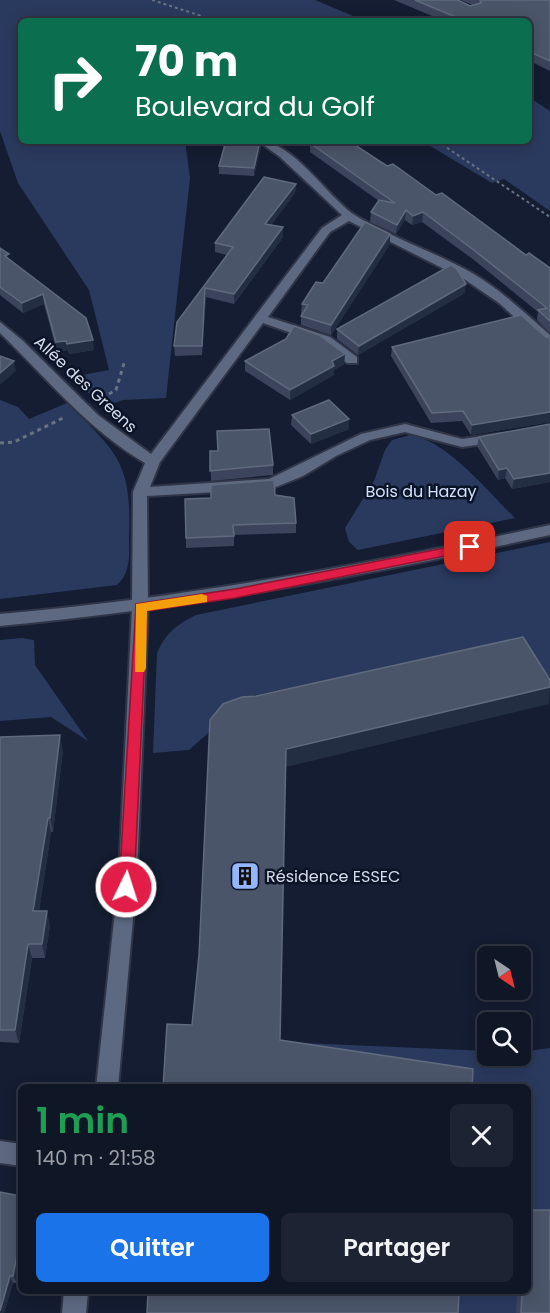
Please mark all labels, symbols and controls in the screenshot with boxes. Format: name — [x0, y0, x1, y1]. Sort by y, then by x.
text: 70 m — [135, 32, 238, 91]
icon: right — [36, 42, 114, 120]
text: Boulevard du Golf — [135, 88, 375, 125]
street label: Allée des Greens — [29, 331, 142, 438]
park label: Bois du Hazay — [366, 480, 476, 503]
pin — [444, 521, 495, 572]
icon: arrive — [453, 530, 486, 563]
position arrow — [94, 855, 158, 919]
building icon: Résidence ESSEC — [229, 860, 261, 892]
place label: Résidence ESSEC — [266, 865, 400, 888]
north arrow — [477, 946, 531, 1000]
map controls — [477, 946, 531, 1066]
button: search — [477, 1012, 531, 1066]
text: 1 min — [36, 1095, 129, 1146]
button: close — [450, 1104, 513, 1167]
text: 140 m · 21:58 — [36, 1144, 156, 1172]
button: Quitter — [36, 1213, 269, 1282]
button: Partager — [281, 1213, 513, 1282]

